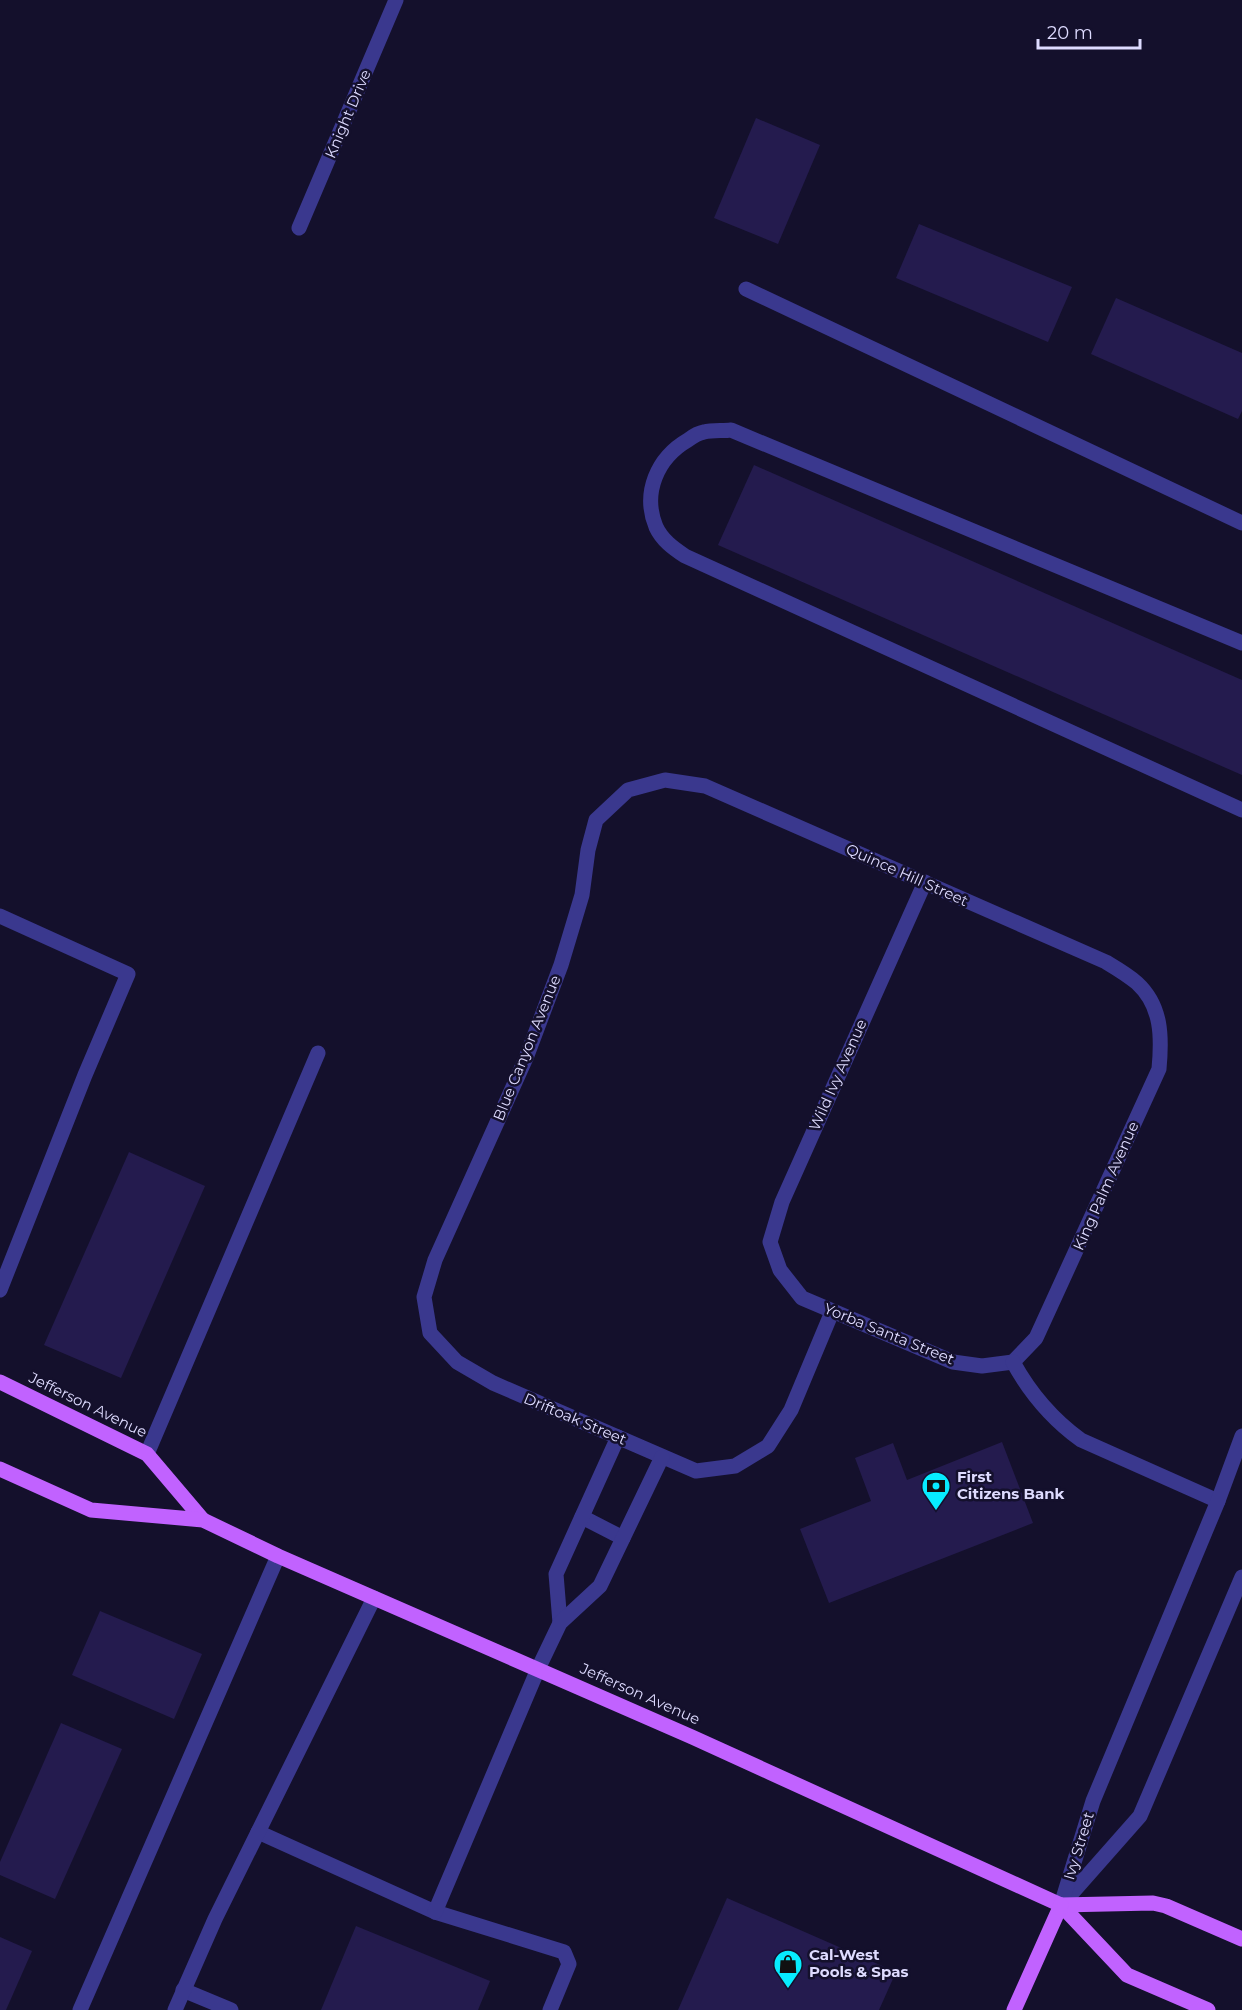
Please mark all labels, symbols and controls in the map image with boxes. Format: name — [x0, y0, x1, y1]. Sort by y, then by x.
scale bar — [1038, 12, 1140, 50]
text: 20 m — [1047, 22, 1093, 44]
street label: Knight Drive — [320, 67, 375, 161]
street label: Quince Hill Street — [843, 839, 971, 910]
street label: Blue Canyon Avenue — [489, 972, 564, 1124]
street label: Wild Ivy Avenue — [804, 1016, 871, 1133]
street label: King Palm Avenue — [1069, 1118, 1142, 1253]
street label: Yorba Santa Street — [821, 1299, 957, 1368]
street label: Jefferson Avenue — [25, 1367, 150, 1441]
street label: Driftoak Street — [521, 1388, 629, 1449]
place label: First Citizens Bank — [957, 1467, 1065, 1503]
bank icon: First Citizens Bank — [920, 1470, 952, 1512]
street label: Jefferson Avenue — [576, 1658, 703, 1728]
street label: Ivy Street — [1059, 1810, 1098, 1882]
place label: Cal-West Pools & Spas — [809, 1945, 908, 1981]
shop icon: Cal-West Pools & Spas — [772, 1948, 804, 1990]

